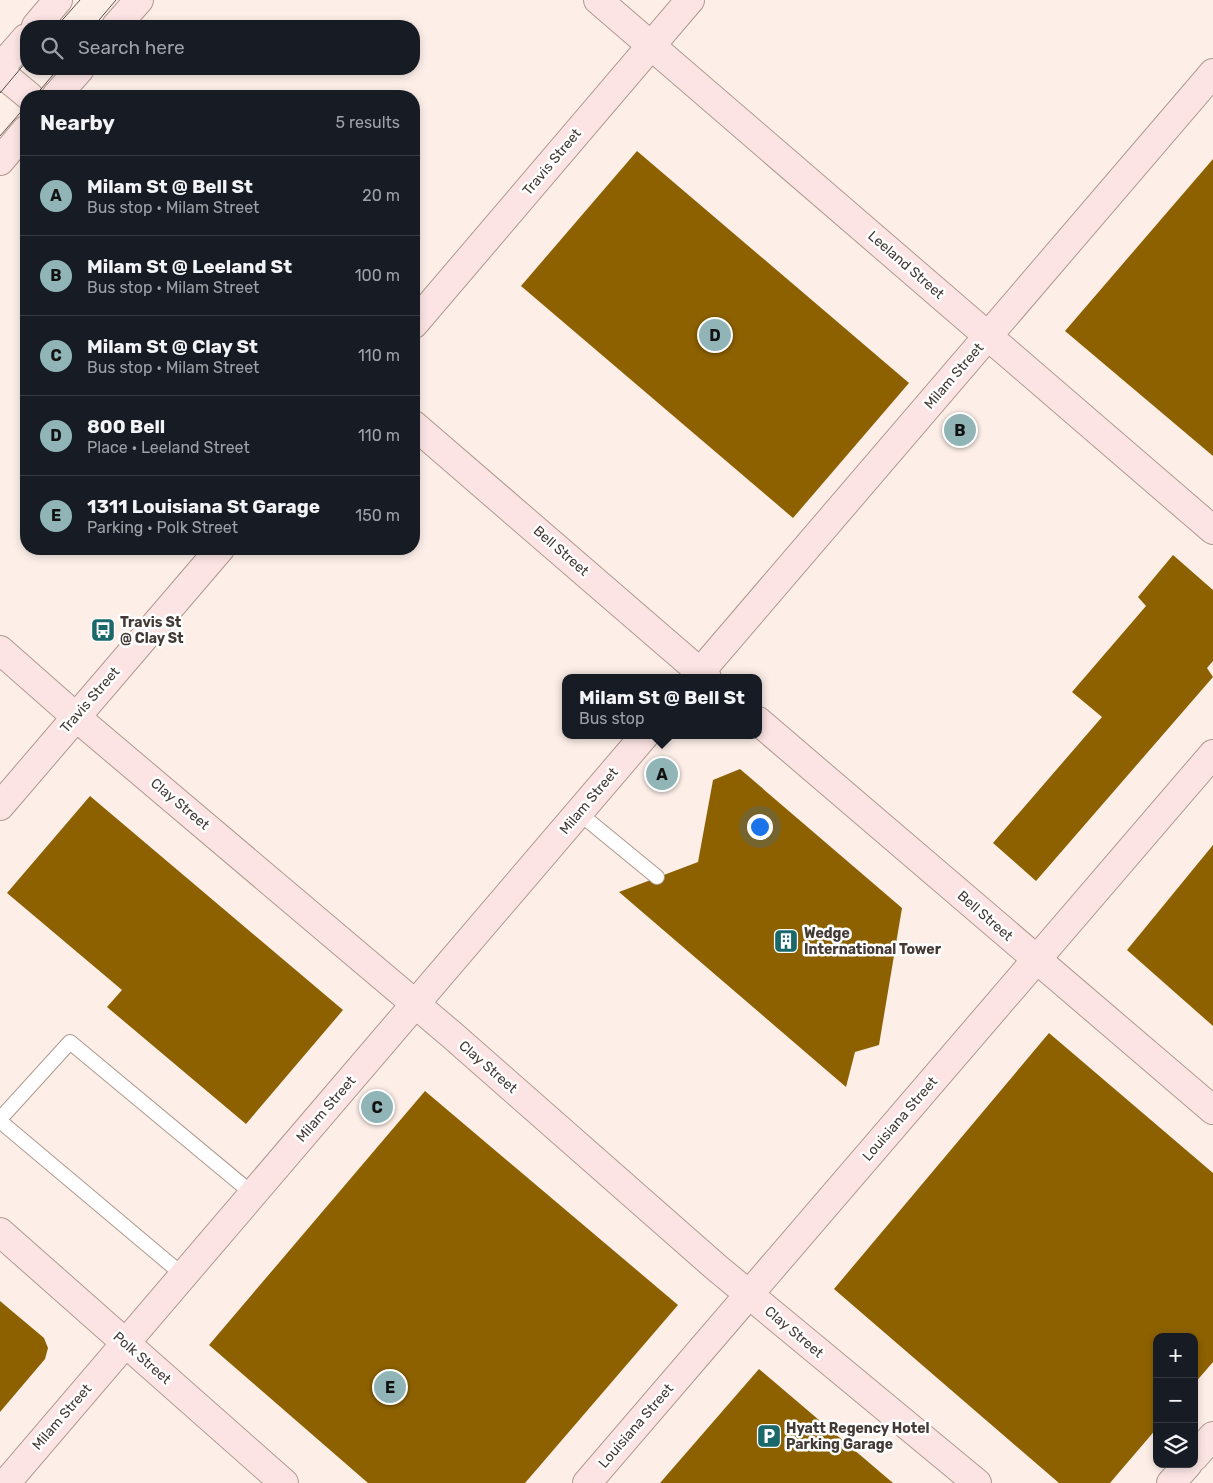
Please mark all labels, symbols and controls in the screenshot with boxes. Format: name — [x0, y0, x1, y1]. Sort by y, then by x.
search box — [20, 20, 420, 75]
icon: search — [38, 34, 66, 62]
text: Search here — [78, 36, 185, 59]
text: Nearby — [40, 110, 115, 135]
text: 5 results — [336, 113, 400, 132]
street label: Travis Street — [519, 125, 585, 199]
text: Milam St @ Bell St — [87, 175, 253, 198]
text: A — [50, 186, 62, 205]
text: 20 m — [362, 186, 400, 205]
text: Bus stop · Milam Street — [87, 198, 259, 217]
street label: Leeland Street — [864, 227, 948, 303]
text: Milam St @ Leeland St — [87, 255, 292, 278]
text: B — [50, 266, 62, 285]
text: 100 m — [355, 266, 400, 285]
text: Bus stop · Milam Street — [87, 278, 259, 297]
pin: D — [699, 316, 731, 354]
text: Milam St @ Clay St — [87, 335, 258, 358]
street label: Milam Street — [921, 339, 988, 413]
text: C — [50, 346, 62, 365]
text: 110 m — [358, 346, 400, 365]
text: Bus stop · Milam Street — [87, 358, 259, 377]
pin: B — [944, 411, 976, 449]
text: 800 Bell — [87, 415, 165, 438]
text: D — [50, 426, 62, 445]
text: 110 m — [358, 426, 400, 445]
text: Place · Leeland Street — [87, 438, 250, 457]
text: 1311 Louisiana St Garage — [87, 495, 320, 518]
text: E — [51, 506, 61, 525]
text: 150 m — [355, 506, 400, 525]
text: Parking · Polk Street — [87, 518, 238, 537]
street label: Bell Street — [530, 522, 593, 580]
place label: Travis St @ Clay St — [120, 614, 184, 647]
bus stop icon: Travis St @ Clay St — [90, 617, 116, 643]
street label: Travis Street — [57, 663, 124, 737]
popup — [562, 674, 762, 739]
text: Milam St @ Bell St — [579, 686, 745, 709]
text: Bus stop — [579, 709, 645, 728]
pin: A — [646, 755, 678, 793]
street label: Milam Street — [556, 764, 622, 838]
street label: Clay Street — [147, 774, 213, 834]
your location — [747, 814, 773, 840]
street label: Bell Street — [954, 887, 1017, 945]
place label: Wedge International Tower — [804, 925, 942, 958]
building icon: Wedge International Tower — [773, 928, 799, 954]
street label: Clay Street — [455, 1037, 521, 1097]
street label: Milam Street — [293, 1072, 360, 1146]
street label: Louisiana Street — [859, 1073, 942, 1165]
pin: C — [361, 1088, 393, 1126]
street label: Clay Street — [761, 1302, 827, 1362]
street label: Polk Street — [110, 1328, 175, 1388]
map controls — [1153, 1333, 1198, 1468]
button: + — [1153, 1333, 1198, 1378]
pin: E — [374, 1368, 406, 1406]
button: − — [1153, 1378, 1198, 1423]
street label: Milam Street — [29, 1380, 96, 1454]
street label: Louisiana Street — [595, 1380, 678, 1472]
place label: Hyatt Regency Hotel Parking Garage — [786, 1420, 930, 1453]
parking icon: Hyatt Regency Hotel Parking Garage — [756, 1423, 782, 1449]
button: layers — [1153, 1423, 1198, 1468]

